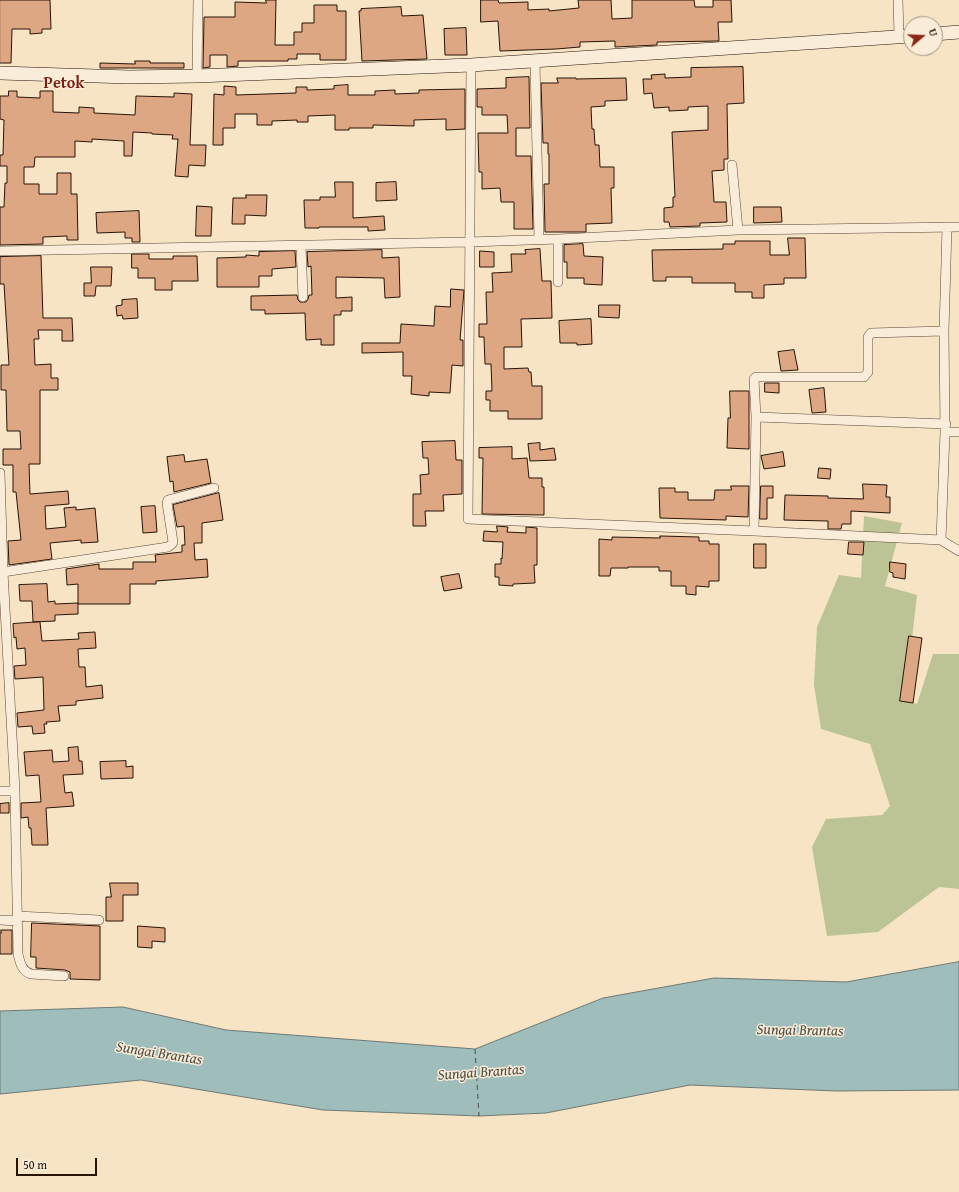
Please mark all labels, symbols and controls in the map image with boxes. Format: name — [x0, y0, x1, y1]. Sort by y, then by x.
north arrow — [903, 16, 943, 56]
text: U — [925, 26, 942, 39]
district label: Petok — [44, 74, 84, 94]
water label: Sungai Brantas — [756, 1021, 844, 1041]
water label: Sungai Brantas — [115, 1038, 203, 1070]
water label: Sungai Brantas — [437, 1061, 525, 1085]
scale bar — [18, 1150, 99, 1176]
text: 50 m — [23, 1156, 47, 1173]

